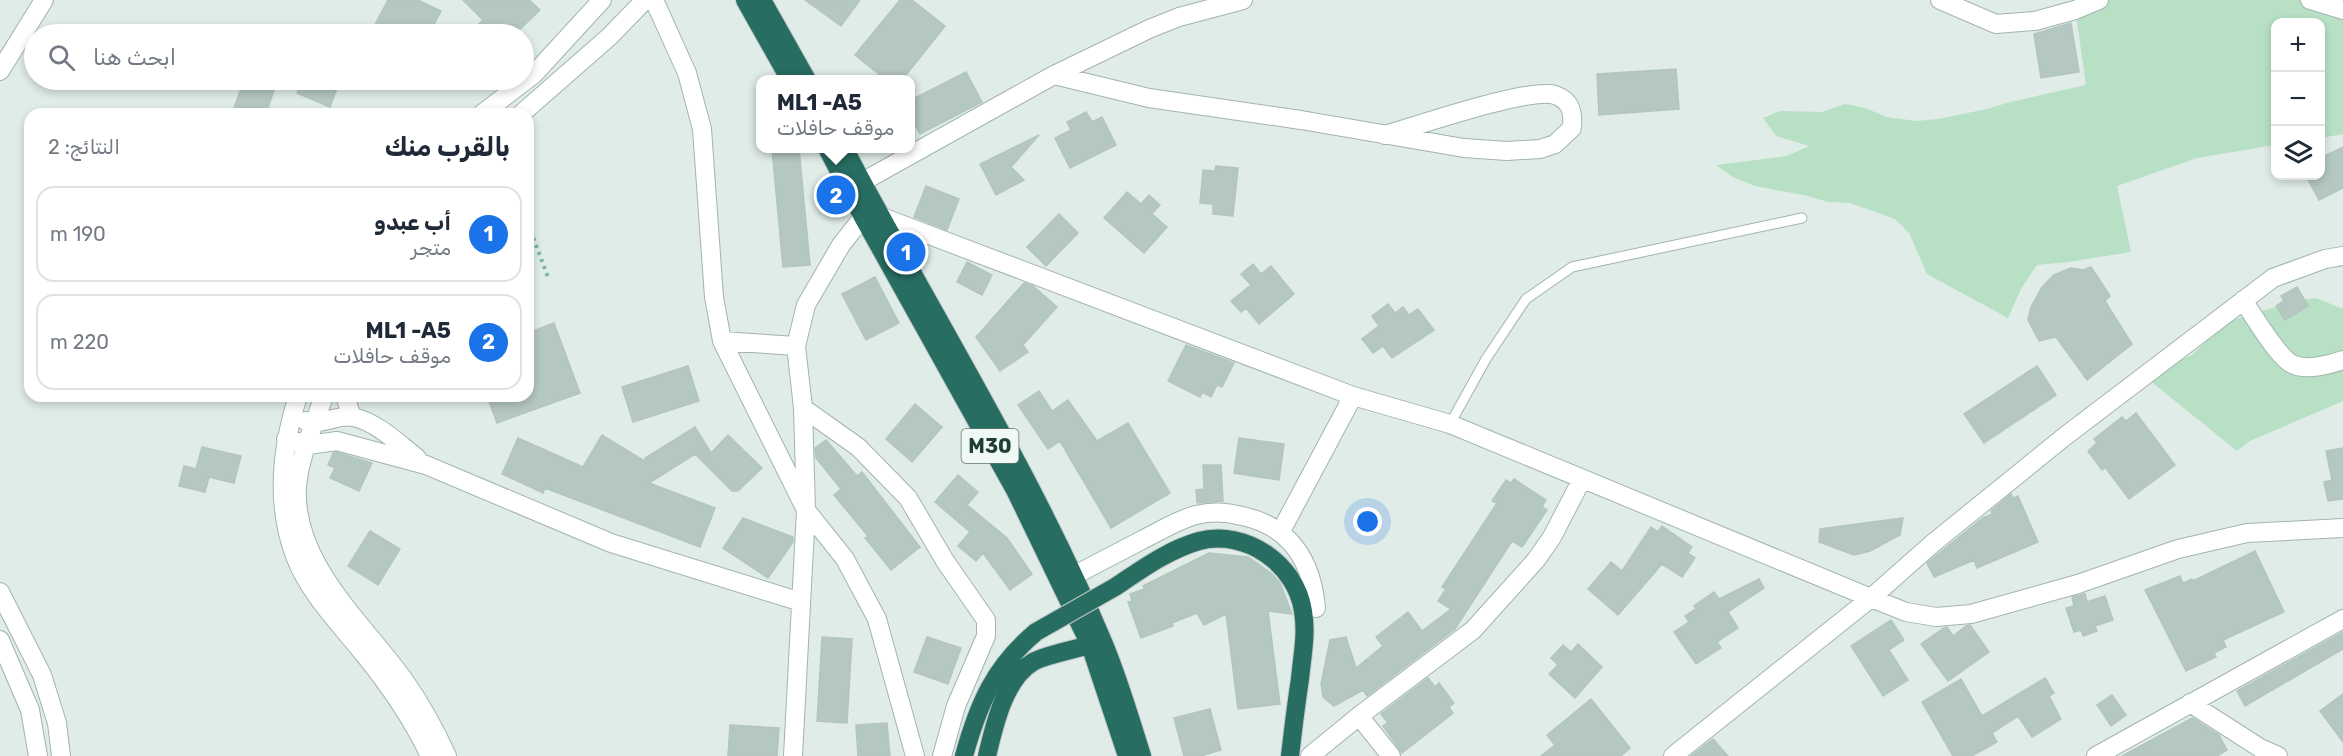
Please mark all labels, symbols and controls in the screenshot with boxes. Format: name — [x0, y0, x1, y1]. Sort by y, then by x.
map controls — [2271, 18, 2325, 180]
button: + — [2271, 18, 2325, 72]
search box — [24, 24, 534, 90]
icon: search — [45, 41, 78, 74]
text: ابحث هنا — [93, 44, 176, 71]
button: − — [2271, 72, 2325, 126]
popup — [756, 75, 915, 153]
text: ML1 -A5 — [777, 89, 862, 116]
text: موقف حافلات — [777, 116, 894, 140]
button: layers — [2271, 126, 2325, 180]
text: بالقرب منك — [385, 132, 510, 163]
text: النتائج: 2 — [48, 135, 120, 159]
pin: 2 — [816, 172, 856, 218]
text: أب عبدو — [374, 209, 451, 236]
text: 190 m — [50, 222, 106, 246]
text: 1 — [484, 222, 493, 246]
pin: 1 — [886, 230, 926, 274]
text: متجر — [411, 236, 451, 260]
text: ML1 -A5 — [366, 317, 451, 344]
text: 220 m — [50, 330, 109, 354]
text: 2 — [482, 330, 495, 354]
text: موقف حافلات — [333, 344, 451, 368]
road number: M30 — [962, 429, 1018, 463]
your location — [1353, 507, 1382, 536]

